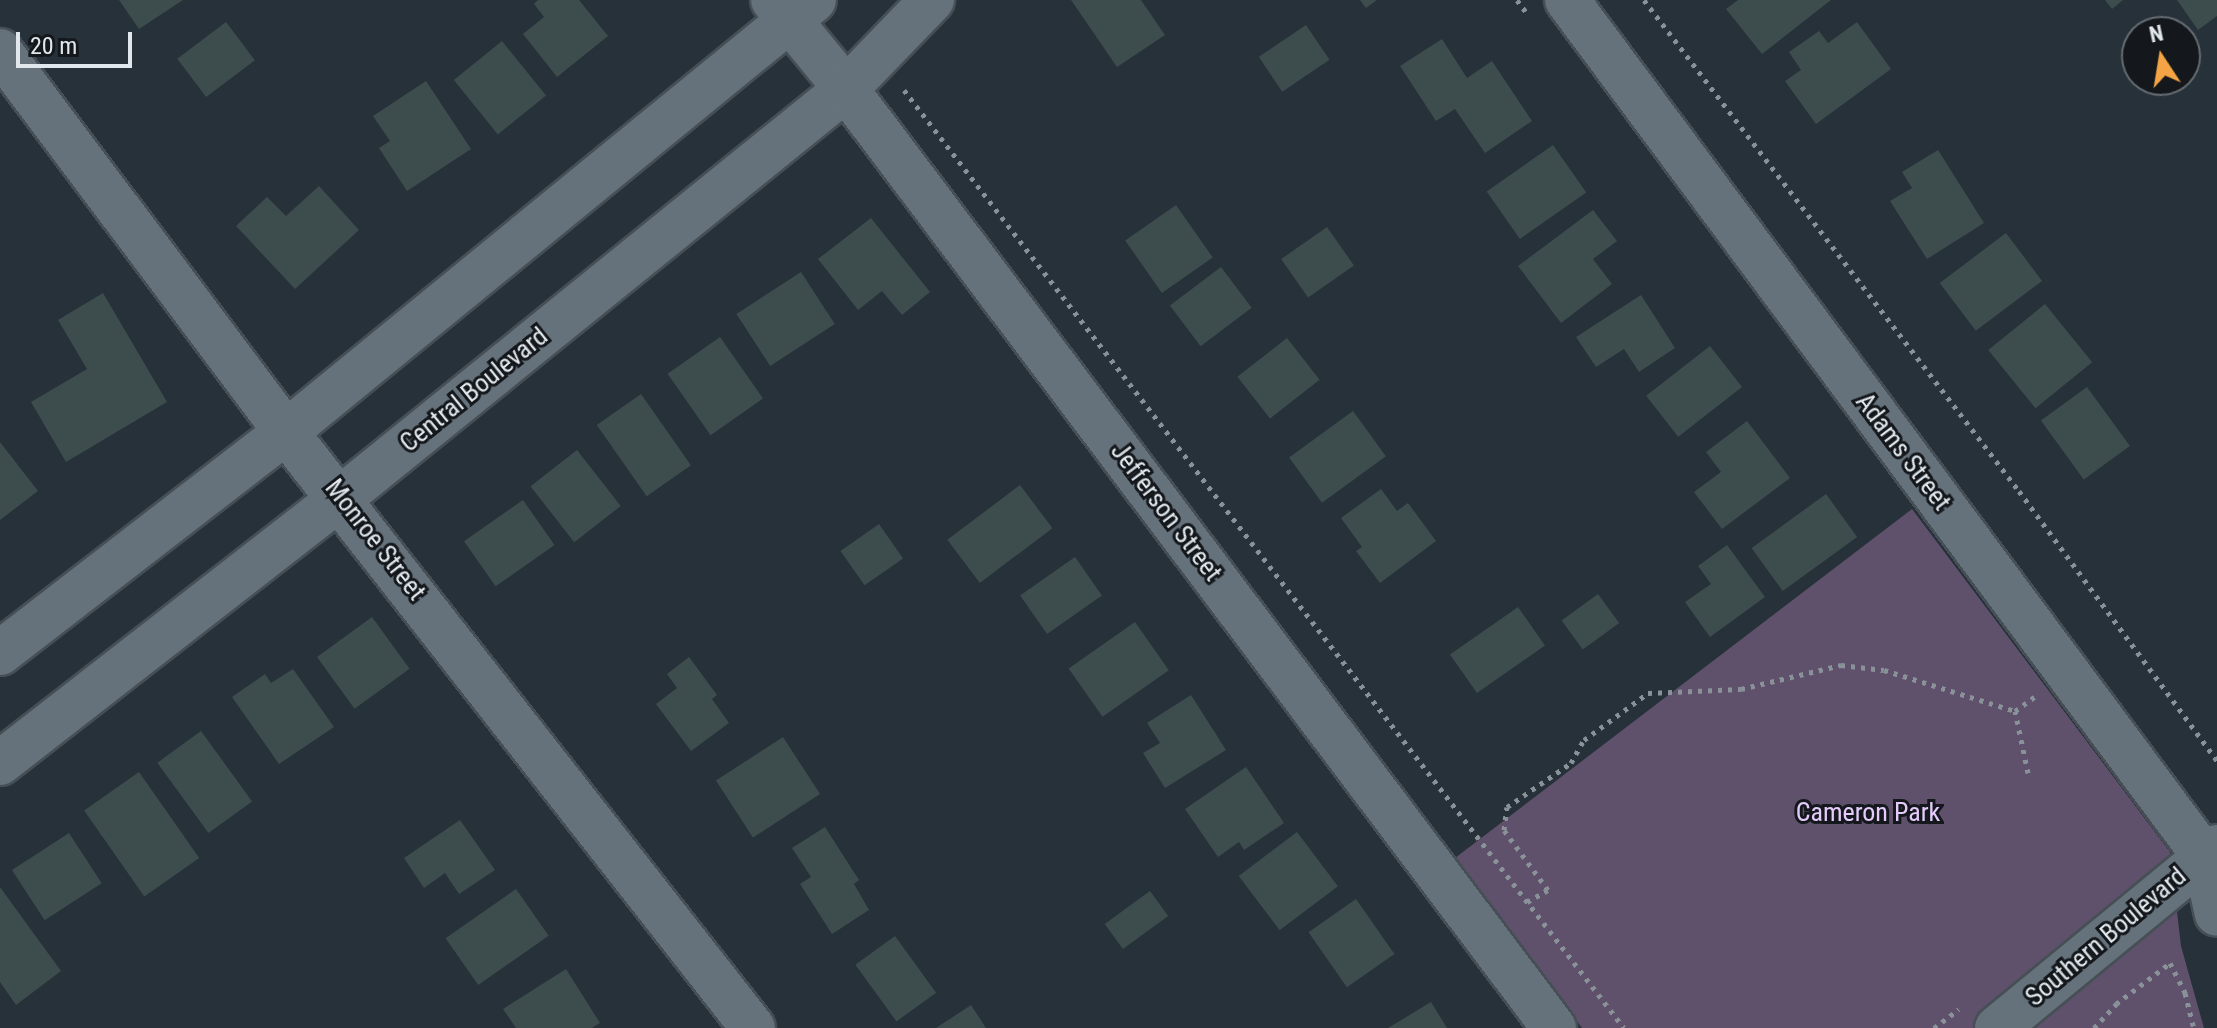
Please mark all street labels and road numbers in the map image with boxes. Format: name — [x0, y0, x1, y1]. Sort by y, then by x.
street label: Central Boulevard — [394, 321, 554, 459]
street label: Adams Street — [1849, 387, 1957, 517]
street label: Jefferson Street — [1104, 437, 1228, 587]
street label: Monroe Street — [318, 473, 432, 607]
street label: Southern Boulevard — [2019, 861, 2193, 1013]

